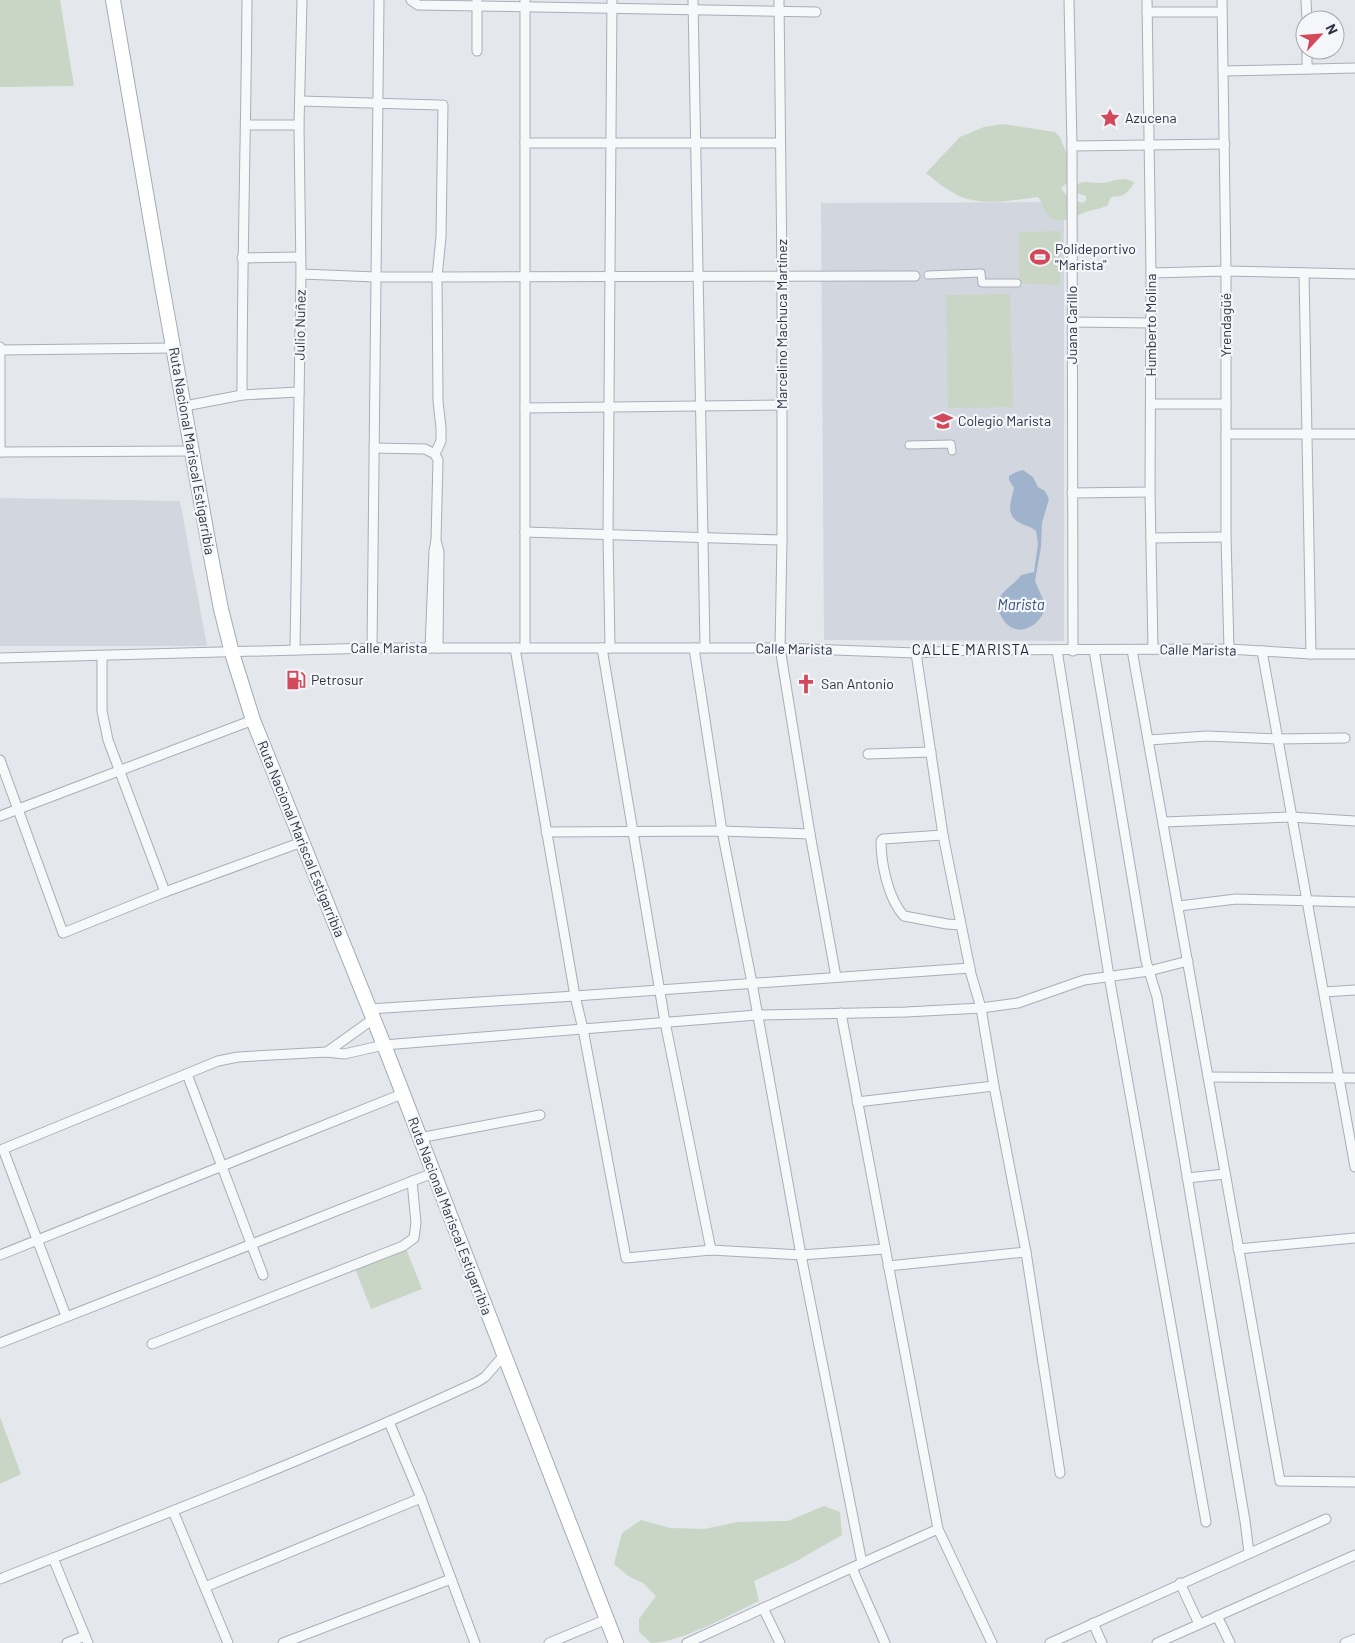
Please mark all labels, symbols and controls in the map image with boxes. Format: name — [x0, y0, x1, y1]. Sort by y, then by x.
north arrow — [1295, 10, 1345, 60]
text: N — [1322, 21, 1342, 37]
place icon: Azucena — [1099, 107, 1121, 129]
place label: Azucena — [1125, 109, 1177, 126]
street label: Marcelino Machuca Martínez — [773, 239, 790, 409]
place label: Polideportivo "Marista" — [1055, 240, 1136, 273]
sports icon: Polideportivo "Marista" — [1029, 246, 1051, 268]
street label: Humberto Molina — [1142, 274, 1159, 376]
street label: Juana Carillo — [1063, 286, 1080, 364]
street label: Julio Nuñez — [290, 289, 309, 361]
street label: Yrendagüé — [1217, 293, 1234, 357]
street label: Ruta Nacional Mariscal Estigarribia — [166, 346, 219, 556]
school or university icon: Colegio Marista — [932, 410, 954, 432]
place label: Colegio Marista — [958, 412, 1051, 429]
water label: Marista — [997, 595, 1045, 613]
street label: Calle Marista — [350, 639, 428, 656]
street label: Calle Marista — [755, 639, 833, 658]
district label: CALLE MARISTA — [912, 640, 1030, 658]
street label: Calle Marista — [1159, 640, 1237, 659]
fuel station icon: Petrosur — [285, 669, 307, 691]
place label: Petrosur — [311, 671, 364, 688]
church icon: San Antonio — [795, 673, 817, 695]
place label: San Antonio — [821, 675, 894, 692]
street label: Ruta Nacional Mariscal Estigarribia — [254, 738, 349, 940]
street label: Ruta Nacional Mariscal Estigarribia — [405, 1114, 496, 1317]

